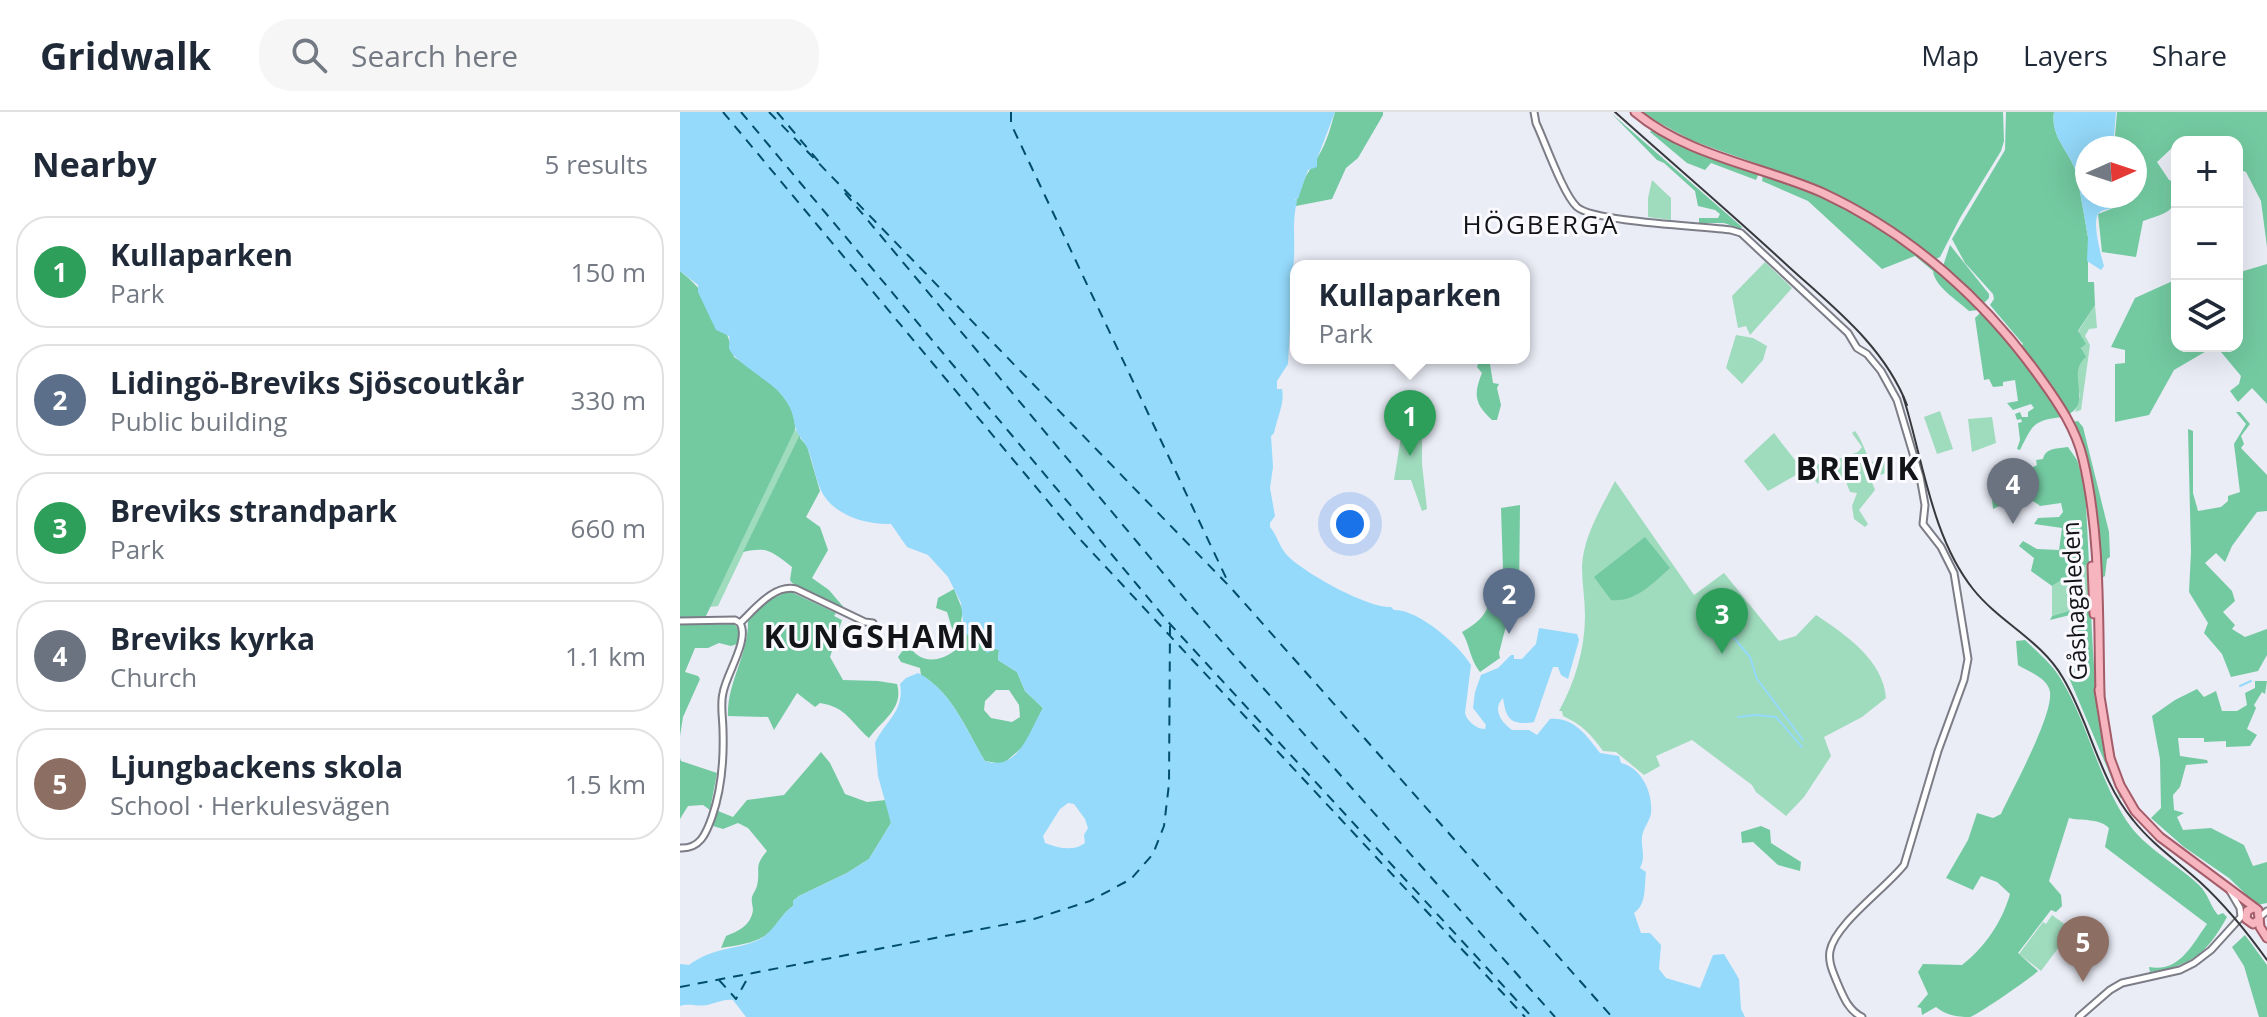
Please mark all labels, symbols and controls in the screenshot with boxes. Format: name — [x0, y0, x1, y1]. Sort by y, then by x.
search box — [259, 19, 819, 91]
text: Gridwalk — [40, 29, 211, 81]
icon: search — [287, 33, 331, 77]
text: Search here — [351, 35, 518, 76]
text: Map — [1921, 36, 1979, 74]
text: Layers — [2023, 36, 2108, 74]
text: Share — [2152, 36, 2227, 74]
north arrow — [2075, 136, 2147, 208]
map controls — [2171, 136, 2243, 352]
button: + — [2171, 136, 2243, 208]
text: Nearby — [32, 141, 157, 187]
text: 5 results — [545, 146, 648, 182]
district label: HÖGBERGA — [1463, 206, 1619, 242]
button: − — [2171, 208, 2243, 280]
text: Kullaparken — [110, 234, 293, 275]
text: 1 — [53, 254, 67, 290]
text: 150 m — [571, 254, 646, 290]
popup — [1290, 260, 1530, 364]
text: Kullaparken — [1319, 274, 1501, 315]
text: Park — [110, 275, 164, 311]
button: layers — [2171, 280, 2243, 352]
text: Park — [1319, 315, 1373, 351]
text: Lidingö-Breviks Sjöscoutkår — [110, 362, 524, 403]
text: 2 — [53, 382, 67, 418]
text: 330 m — [571, 382, 646, 418]
pin: 1 — [1384, 390, 1436, 456]
text: Public building — [110, 403, 287, 439]
district label: BREVIK — [1795, 446, 1921, 489]
pin: 4 — [1987, 458, 2039, 524]
text: Breviks strandpark — [110, 490, 397, 531]
your location — [1330, 504, 1370, 544]
text: 3 — [53, 510, 67, 546]
text: 660 m — [571, 510, 646, 546]
street label: Gåshagaleden — [2053, 521, 2094, 681]
text: Park — [110, 531, 164, 567]
pin: 2 — [1483, 568, 1535, 634]
pin: 3 — [1696, 588, 1748, 654]
district label: KUNGSHAMN — [764, 614, 997, 657]
text: Breviks kyrka — [110, 618, 315, 659]
text: 4 — [53, 638, 67, 674]
text: 1.1 km — [565, 638, 646, 674]
text: Church — [110, 659, 197, 695]
text: Ljungbackens skola — [110, 746, 403, 787]
text: 5 — [53, 766, 67, 802]
text: 1.5 km — [565, 766, 646, 802]
text: School · Herkulesvägen — [110, 787, 391, 823]
pin: 5 — [2057, 916, 2109, 982]

